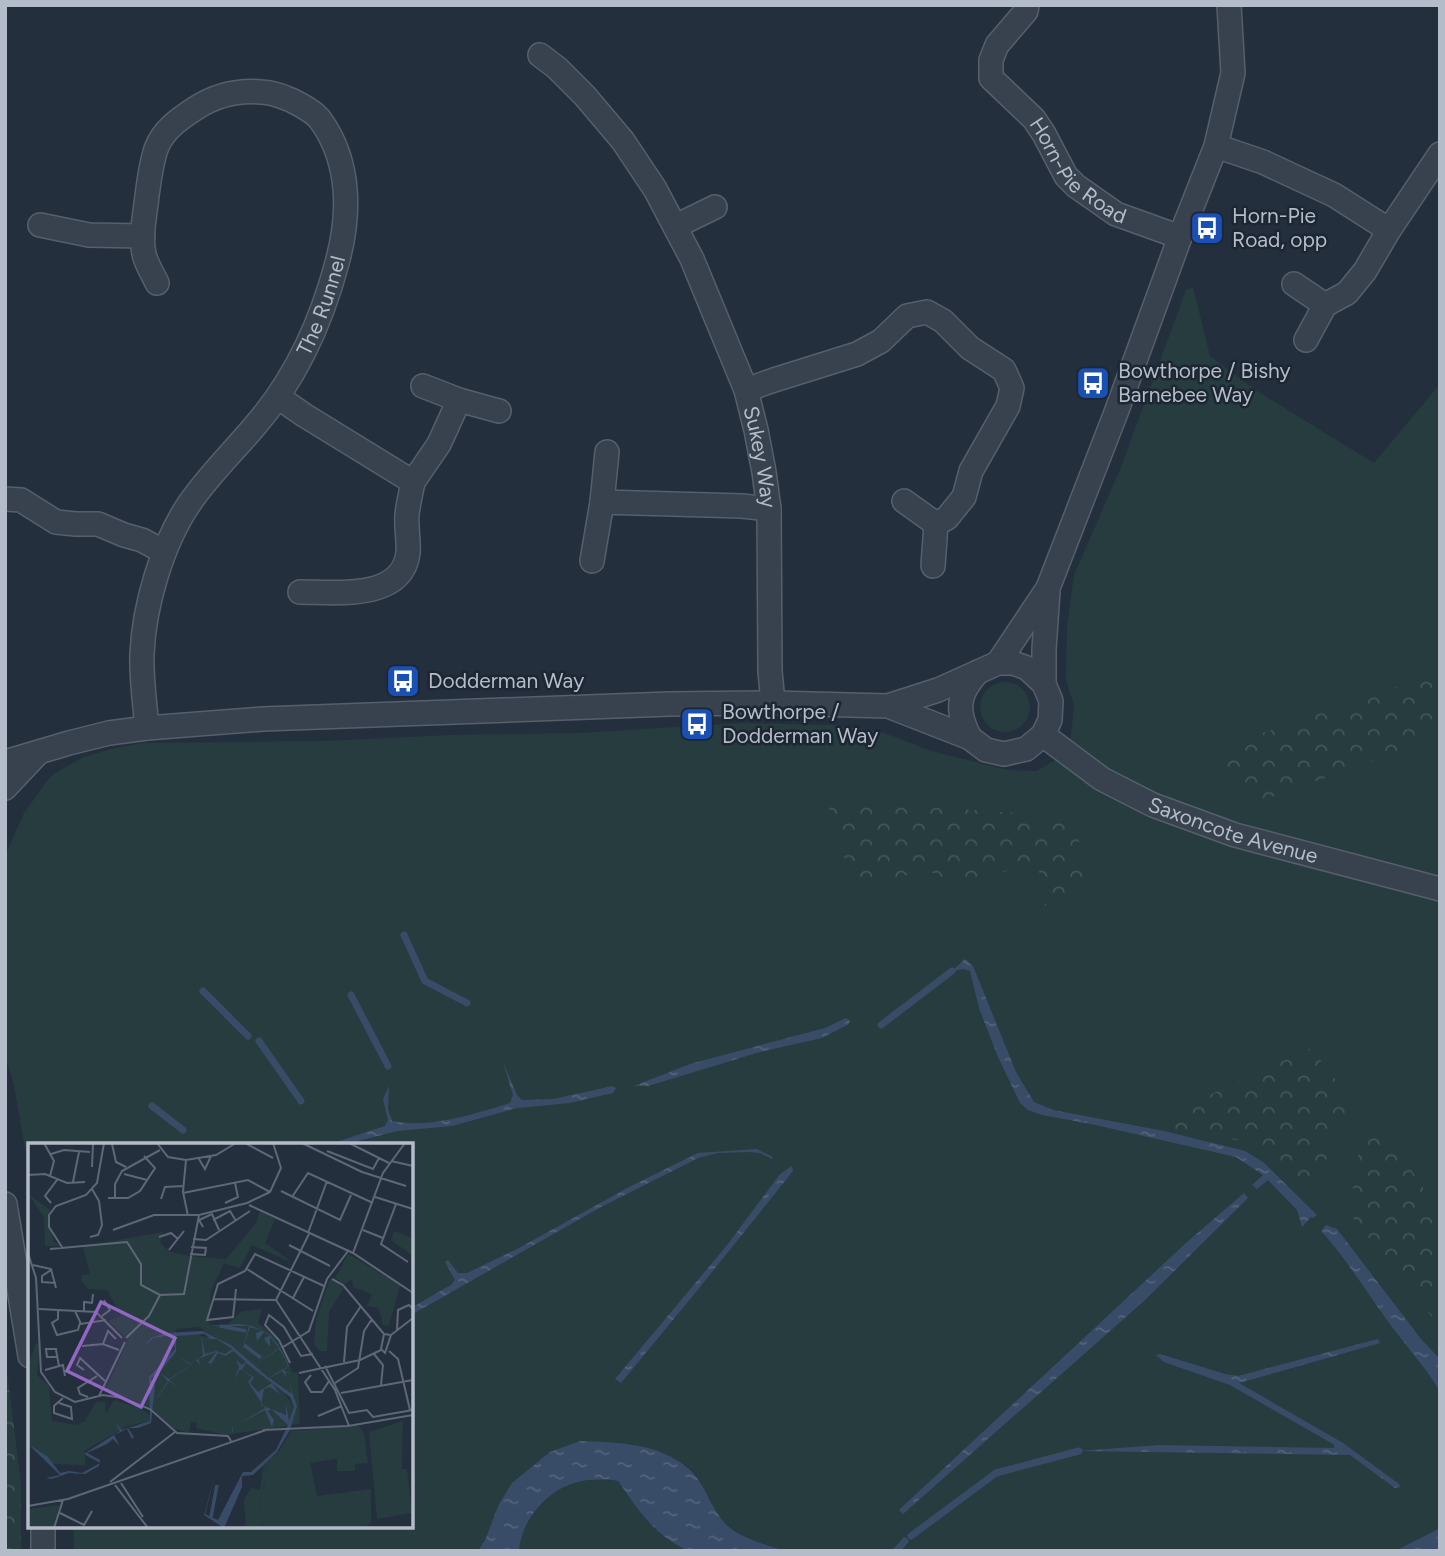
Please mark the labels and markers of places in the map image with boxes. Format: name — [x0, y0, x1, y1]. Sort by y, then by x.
place label: Horn-Pie Road, opp — [1232, 203, 1327, 252]
bus stop icon: Horn-Pie Road, opp — [1188, 209, 1226, 247]
place label: Bowthorpe / Bishy Barnebee Way — [1118, 358, 1291, 407]
bus stop icon: Bowthorpe / Bishy Barnebee Way — [1074, 364, 1112, 402]
bus stop icon: Dodderman Way — [384, 662, 422, 700]
place label: Dodderman Way — [428, 668, 584, 693]
place label: Bowthorpe / Dodderman Way — [722, 699, 878, 748]
bus stop icon: Bowthorpe / Dodderman Way — [678, 705, 716, 743]

